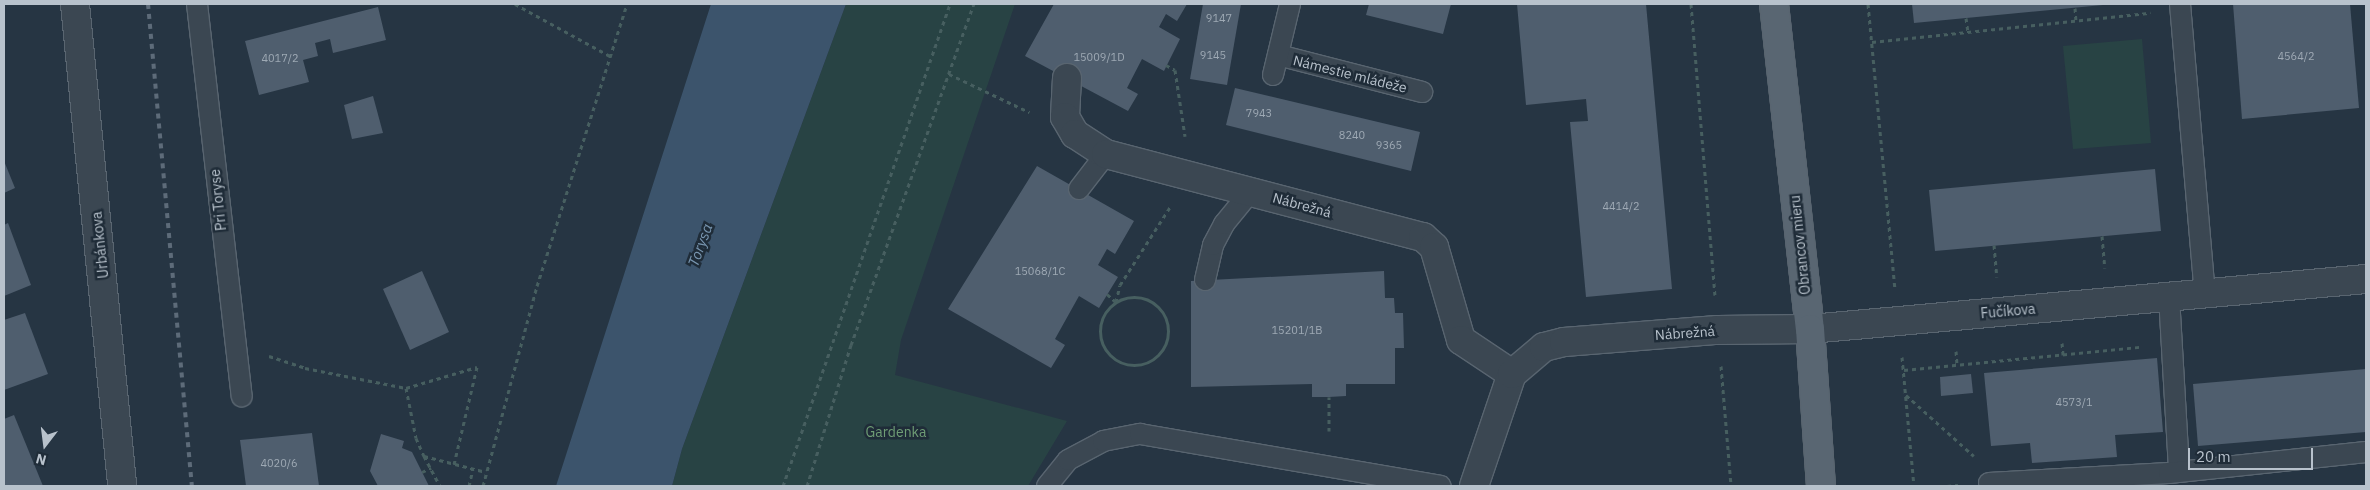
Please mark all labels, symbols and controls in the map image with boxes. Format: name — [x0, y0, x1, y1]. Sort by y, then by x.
house number: 9147 — [1206, 11, 1232, 25]
house number: 9145 — [1200, 48, 1226, 62]
house number: 4564/2 — [2277, 49, 2315, 63]
house number: 15009/1D — [1073, 50, 1125, 64]
house number: 4017/2 — [261, 51, 299, 65]
street label: Námestie mládeže — [1291, 52, 1409, 96]
house number: 7943 — [1246, 106, 1272, 120]
house number: 8240 — [1339, 128, 1365, 142]
house number: 9365 — [1376, 138, 1402, 152]
street label: Pri Toryse — [206, 168, 230, 232]
street label: Nábrežná — [1271, 189, 1333, 221]
street label: Obrancov mieru — [1786, 194, 1814, 296]
house number: 4414/2 — [1602, 199, 1640, 213]
street label: Urbánkova — [88, 211, 112, 279]
water label: Torysa — [684, 221, 716, 269]
house number: 15068/1C — [1015, 264, 1065, 278]
street label: Fučíkova — [1980, 300, 2036, 322]
house number: 15201/1B — [1272, 323, 1322, 337]
street label: Nábrežná — [1654, 323, 1716, 343]
house number: 4573/1 — [2055, 395, 2093, 409]
north arrow — [20, 420, 70, 470]
park label: Gardenka — [866, 424, 926, 440]
scale bar — [2190, 438, 2315, 470]
text: 20 m — [2196, 447, 2231, 466]
text: N — [34, 449, 48, 469]
house number: 4020/6 — [260, 456, 298, 470]

